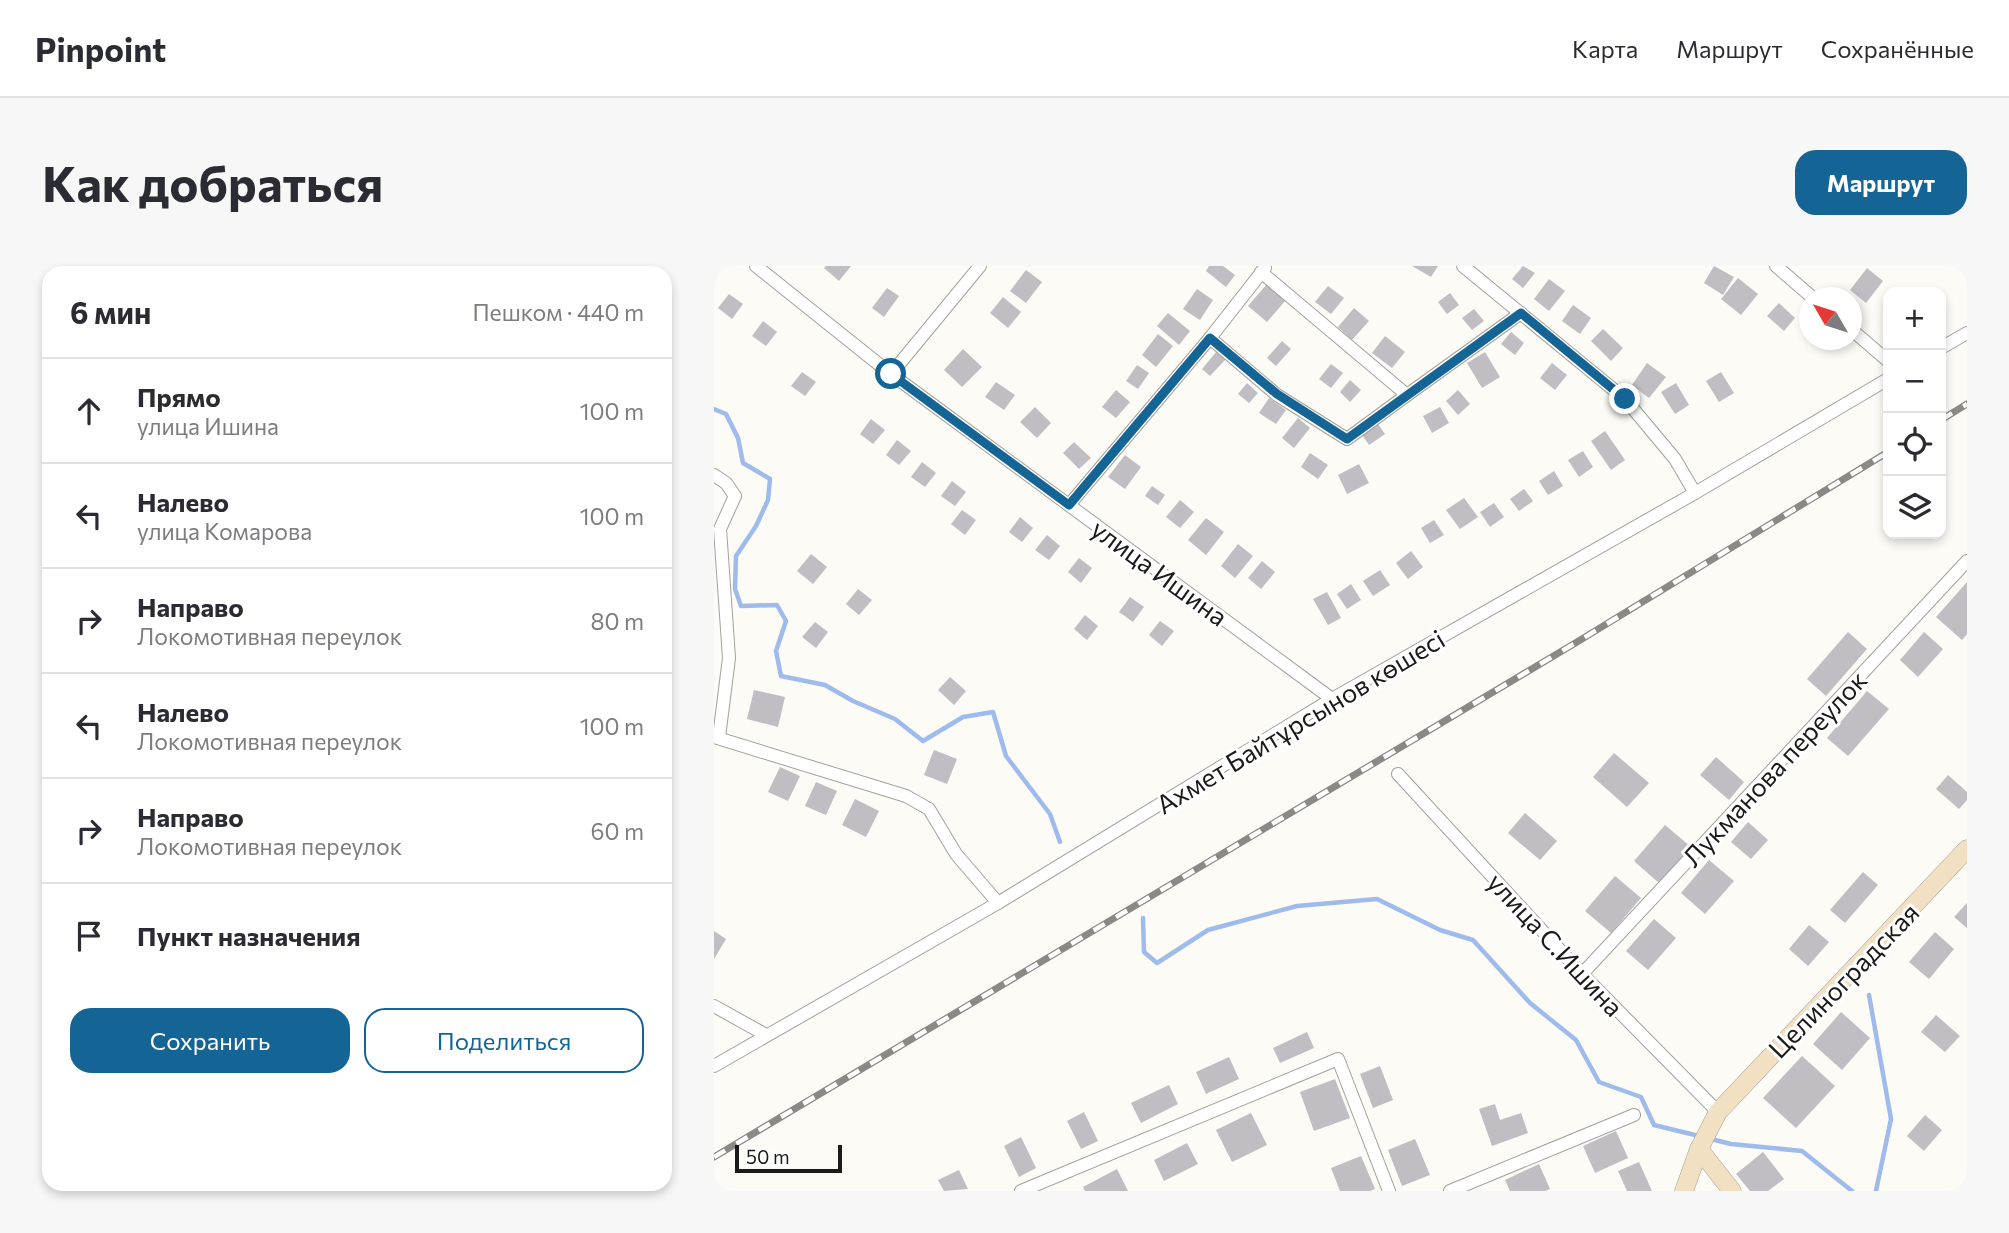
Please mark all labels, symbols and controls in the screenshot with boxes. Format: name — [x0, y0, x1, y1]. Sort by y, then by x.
text: Pinpoint — [35, 28, 166, 69]
text: Карта — [1572, 34, 1638, 63]
text: Маршрут — [1676, 34, 1783, 63]
text: Сохранённые — [1821, 34, 1974, 63]
button: Маршрут — [1795, 150, 1967, 215]
text: Как добраться — [42, 152, 383, 212]
north arrow — [1799, 287, 1862, 350]
map controls — [1883, 287, 1946, 539]
button: + — [1883, 287, 1946, 350]
text: 6 мин — [70, 293, 151, 330]
text: Пешком · 440 m — [472, 298, 644, 326]
button: − — [1883, 350, 1946, 413]
route start — [875, 358, 906, 389]
text: Прямо — [137, 381, 221, 412]
route end — [1609, 383, 1640, 414]
icon: ahead — [70, 392, 108, 430]
text: 100 m — [580, 397, 644, 425]
text: улица Ишина — [137, 412, 279, 440]
button: locate — [1883, 413, 1946, 476]
button: layers — [1883, 476, 1946, 539]
text: Налево — [137, 486, 229, 517]
icon: left — [70, 497, 108, 535]
text: 100 m — [580, 502, 644, 530]
street label: улица Ишина — [1086, 512, 1234, 632]
text: улица Комарова — [137, 517, 312, 545]
text: Направо — [137, 591, 244, 622]
icon: right — [70, 602, 108, 640]
text: 80 m — [591, 607, 644, 635]
text: Локомотивная переулок — [137, 622, 402, 650]
street label: Ахмет Байтұрсынов көшесі — [1150, 622, 1450, 820]
street label: Лукманова переулок — [1675, 664, 1873, 872]
text: Налево — [137, 696, 229, 727]
icon: left — [70, 707, 108, 745]
text: 100 m — [580, 712, 644, 740]
text: Локомотивная переулок — [137, 727, 402, 755]
text: Направо — [137, 801, 244, 832]
icon: right — [70, 812, 108, 850]
text: 60 m — [591, 817, 644, 845]
text: Локомотивная переулок — [137, 832, 402, 860]
street label: улица С.Ишина — [1482, 866, 1630, 1022]
street label: Целиноградская — [1761, 896, 1925, 1064]
icon: arrive — [70, 917, 108, 955]
text: Пункт назначения — [137, 920, 361, 951]
button: Сохранить — [70, 1008, 350, 1073]
button: Поделиться — [364, 1008, 644, 1073]
scale bar — [735, 1142, 842, 1174]
text: 50 m — [746, 1145, 790, 1168]

